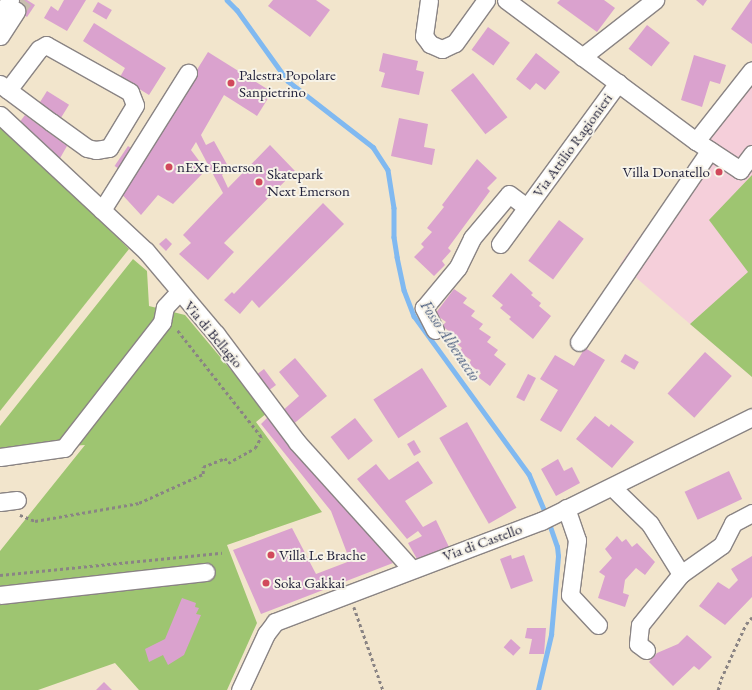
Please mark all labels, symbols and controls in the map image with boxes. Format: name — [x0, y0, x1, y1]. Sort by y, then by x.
place label: Palestra Popolare Sanpietrino — [239, 65, 336, 100]
marker: Palestra Popolare Sanpietrino — [226, 78, 236, 88]
street label: Via Attilio Ragionieri — [528, 90, 616, 200]
place label: nEXt Emerson — [177, 158, 263, 176]
marker: nEXt Emerson — [164, 162, 174, 172]
place label: Villa Donatello — [623, 163, 710, 181]
place label: Skatepark Next Emerson — [267, 164, 350, 199]
marker: Villa Donatello — [713, 166, 725, 178]
marker: Skatepark Next Emerson — [254, 177, 264, 187]
street label: Via di Bellagio — [181, 297, 247, 371]
water label: Fosso Alberaccio — [416, 297, 484, 385]
street label: Via di Castello — [440, 519, 524, 565]
place label: Villa Le Brache — [279, 546, 366, 564]
marker: Villa Le Brache — [266, 550, 276, 560]
place label: Soka Gakkai — [274, 574, 345, 592]
marker: Soka Gakkai — [261, 578, 271, 588]

